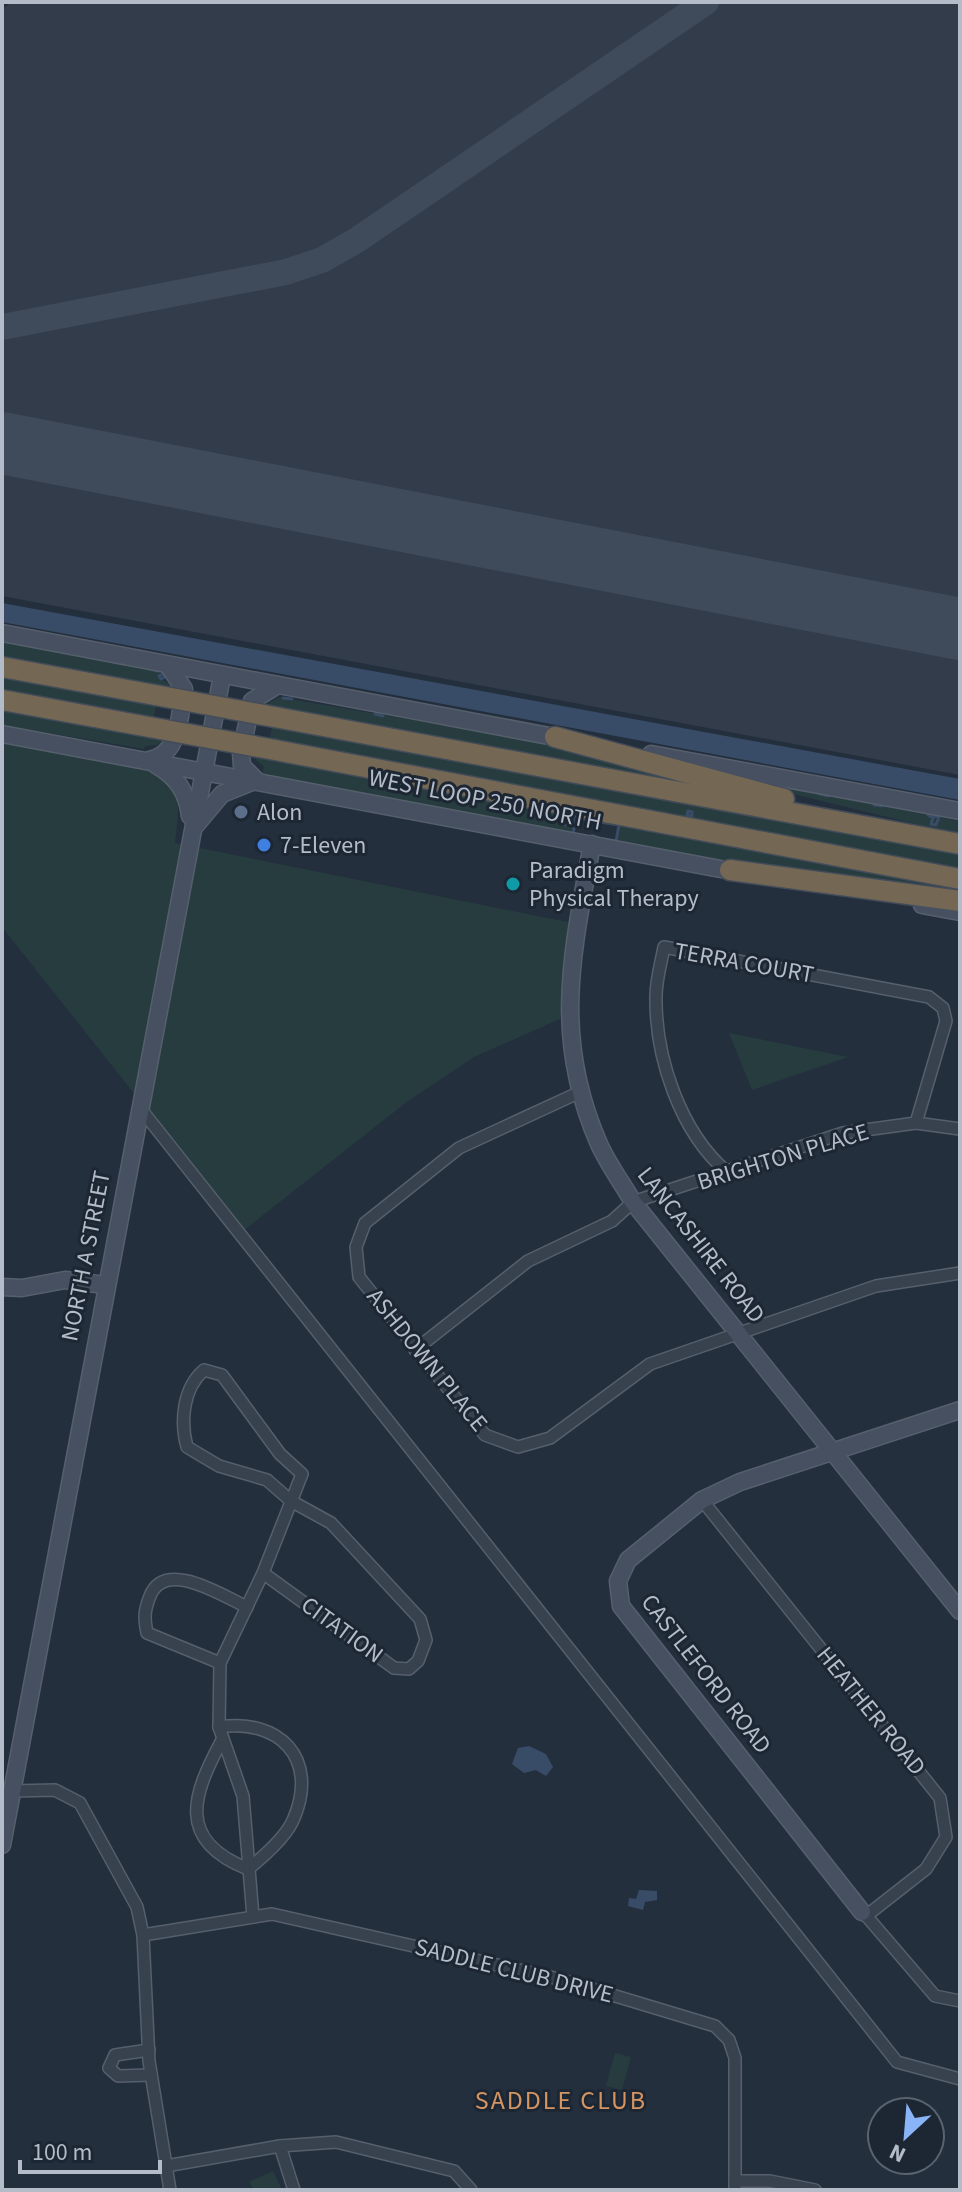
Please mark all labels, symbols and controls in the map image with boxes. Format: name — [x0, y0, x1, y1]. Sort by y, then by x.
street label: WEST LOOP 250 NORTH — [365, 760, 605, 840]
place label: Alon — [257, 795, 302, 830]
marker: Alon — [232, 803, 250, 821]
place label: 7-Eleven — [280, 828, 366, 863]
marker: 7-Eleven — [255, 836, 273, 854]
place label: Paradigm Physical Therapy — [529, 853, 699, 916]
marker: Paradigm Physical Therapy — [504, 875, 522, 893]
street label: TERRA COURT — [671, 934, 817, 993]
street label: BRIGHTON PLACE — [693, 1114, 873, 1200]
street label: LANCASHIRE ROAD — [629, 1159, 773, 1331]
street label: NORTH A STREET — [52, 1168, 120, 1344]
street label: ASHDOWN PLACE — [358, 1281, 496, 1439]
street label: CASTLEFORD ROAD — [632, 1587, 780, 1761]
street label: CITATION — [294, 1588, 390, 1672]
street label: HEATHER ROAD — [808, 1639, 934, 1783]
street label: SADDLE CLUB DRIVE — [411, 1929, 617, 2013]
district label: SADDLE CLUB — [475, 2082, 647, 2119]
north arrow — [866, 2096, 946, 2176]
scale bar — [20, 2124, 160, 2174]
text: 100 m — [32, 2135, 92, 2170]
text: N — [884, 2135, 911, 2171]

